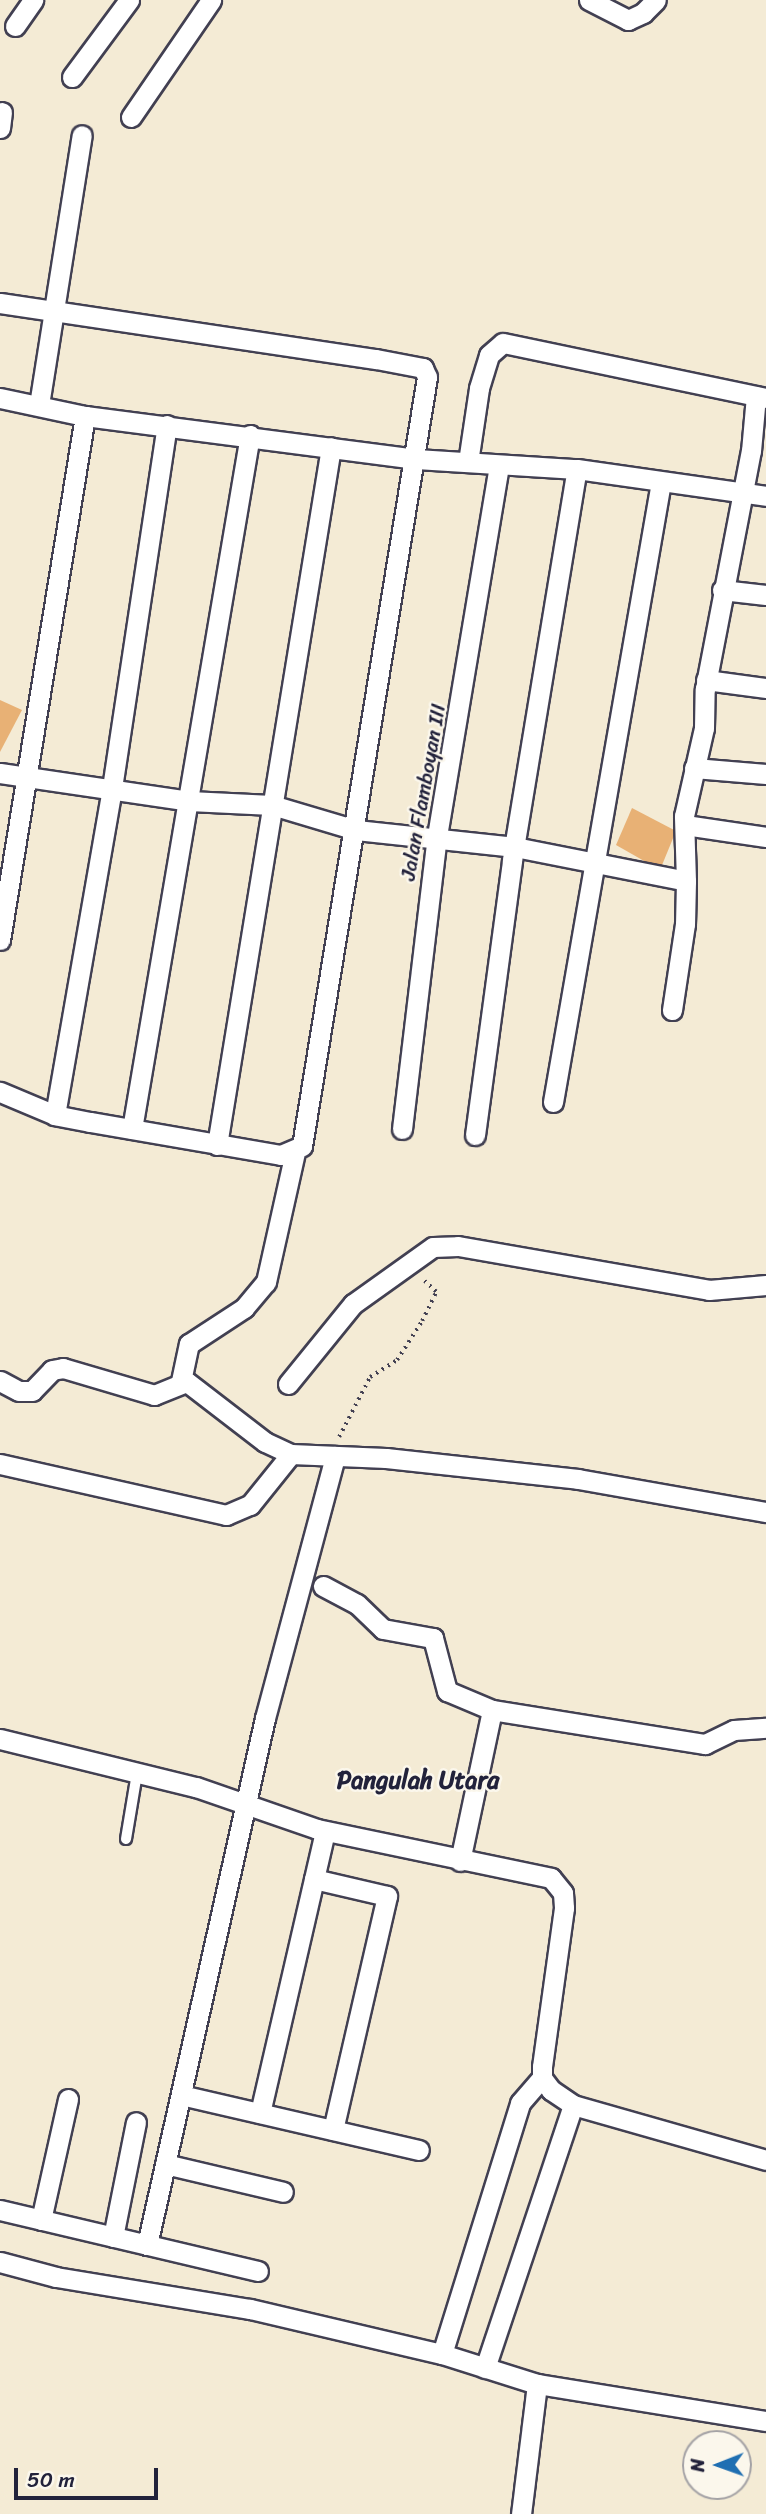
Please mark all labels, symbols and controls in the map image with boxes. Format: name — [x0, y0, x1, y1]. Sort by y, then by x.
street label: Jalan Flamboyan III — [395, 702, 451, 882]
district label: Pangulah Utara — [337, 1767, 499, 1795]
north arrow — [682, 2430, 752, 2500]
scale bar — [18, 2454, 161, 2498]
text: N — [681, 2458, 714, 2472]
text: 50 m — [27, 2461, 75, 2499]

